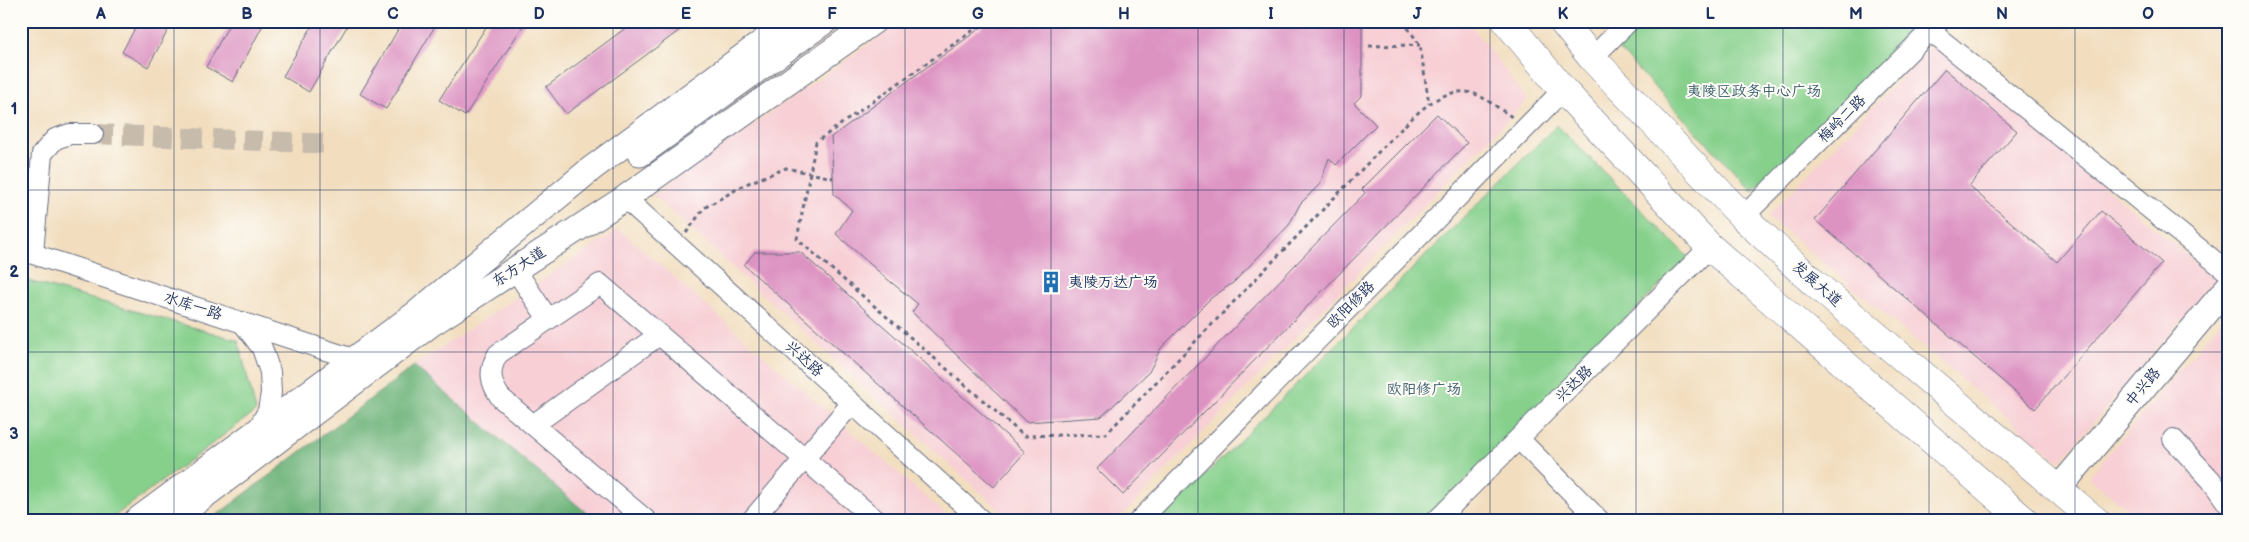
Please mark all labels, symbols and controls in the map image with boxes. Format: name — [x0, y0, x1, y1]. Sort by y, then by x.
text: A — [95, 5, 106, 24]
text: B — [241, 5, 253, 24]
text: C — [387, 5, 399, 24]
text: D — [533, 5, 545, 24]
text: E — [681, 5, 691, 24]
text: F — [827, 5, 837, 24]
text: G — [972, 5, 984, 24]
text: H — [1118, 5, 1130, 24]
text: I — [1268, 5, 1274, 24]
text: J — [1413, 5, 1422, 24]
text: K — [1558, 5, 1569, 24]
text: L — [1705, 5, 1715, 24]
text: M — [1849, 5, 1863, 24]
text: N — [1996, 5, 2008, 24]
text: O — [2142, 5, 2154, 24]
park label: 夷陵区政务中心广场 — [1686, 82, 1822, 101]
street label: 梅岭二路 — [1814, 91, 1870, 147]
text: 1 — [11, 100, 17, 119]
street label: 东方大道 — [489, 243, 549, 291]
street label: 发展大道 — [1788, 257, 1846, 311]
text: 2 — [9, 263, 19, 282]
building icon: 夷陵万达广场 — [1038, 269, 1064, 295]
place label: 夷陵万达广场 — [1068, 273, 1158, 292]
street label: 欧阳修路 — [1323, 277, 1379, 333]
street label: 水库一路 — [162, 288, 224, 324]
street label: 兴达路 — [781, 337, 827, 381]
street label: 兴达路 — [1551, 361, 1597, 407]
street label: 中兴路 — [2121, 364, 2165, 410]
park label: 欧阳修广场 — [1386, 380, 1462, 399]
text: 3 — [9, 425, 19, 444]

